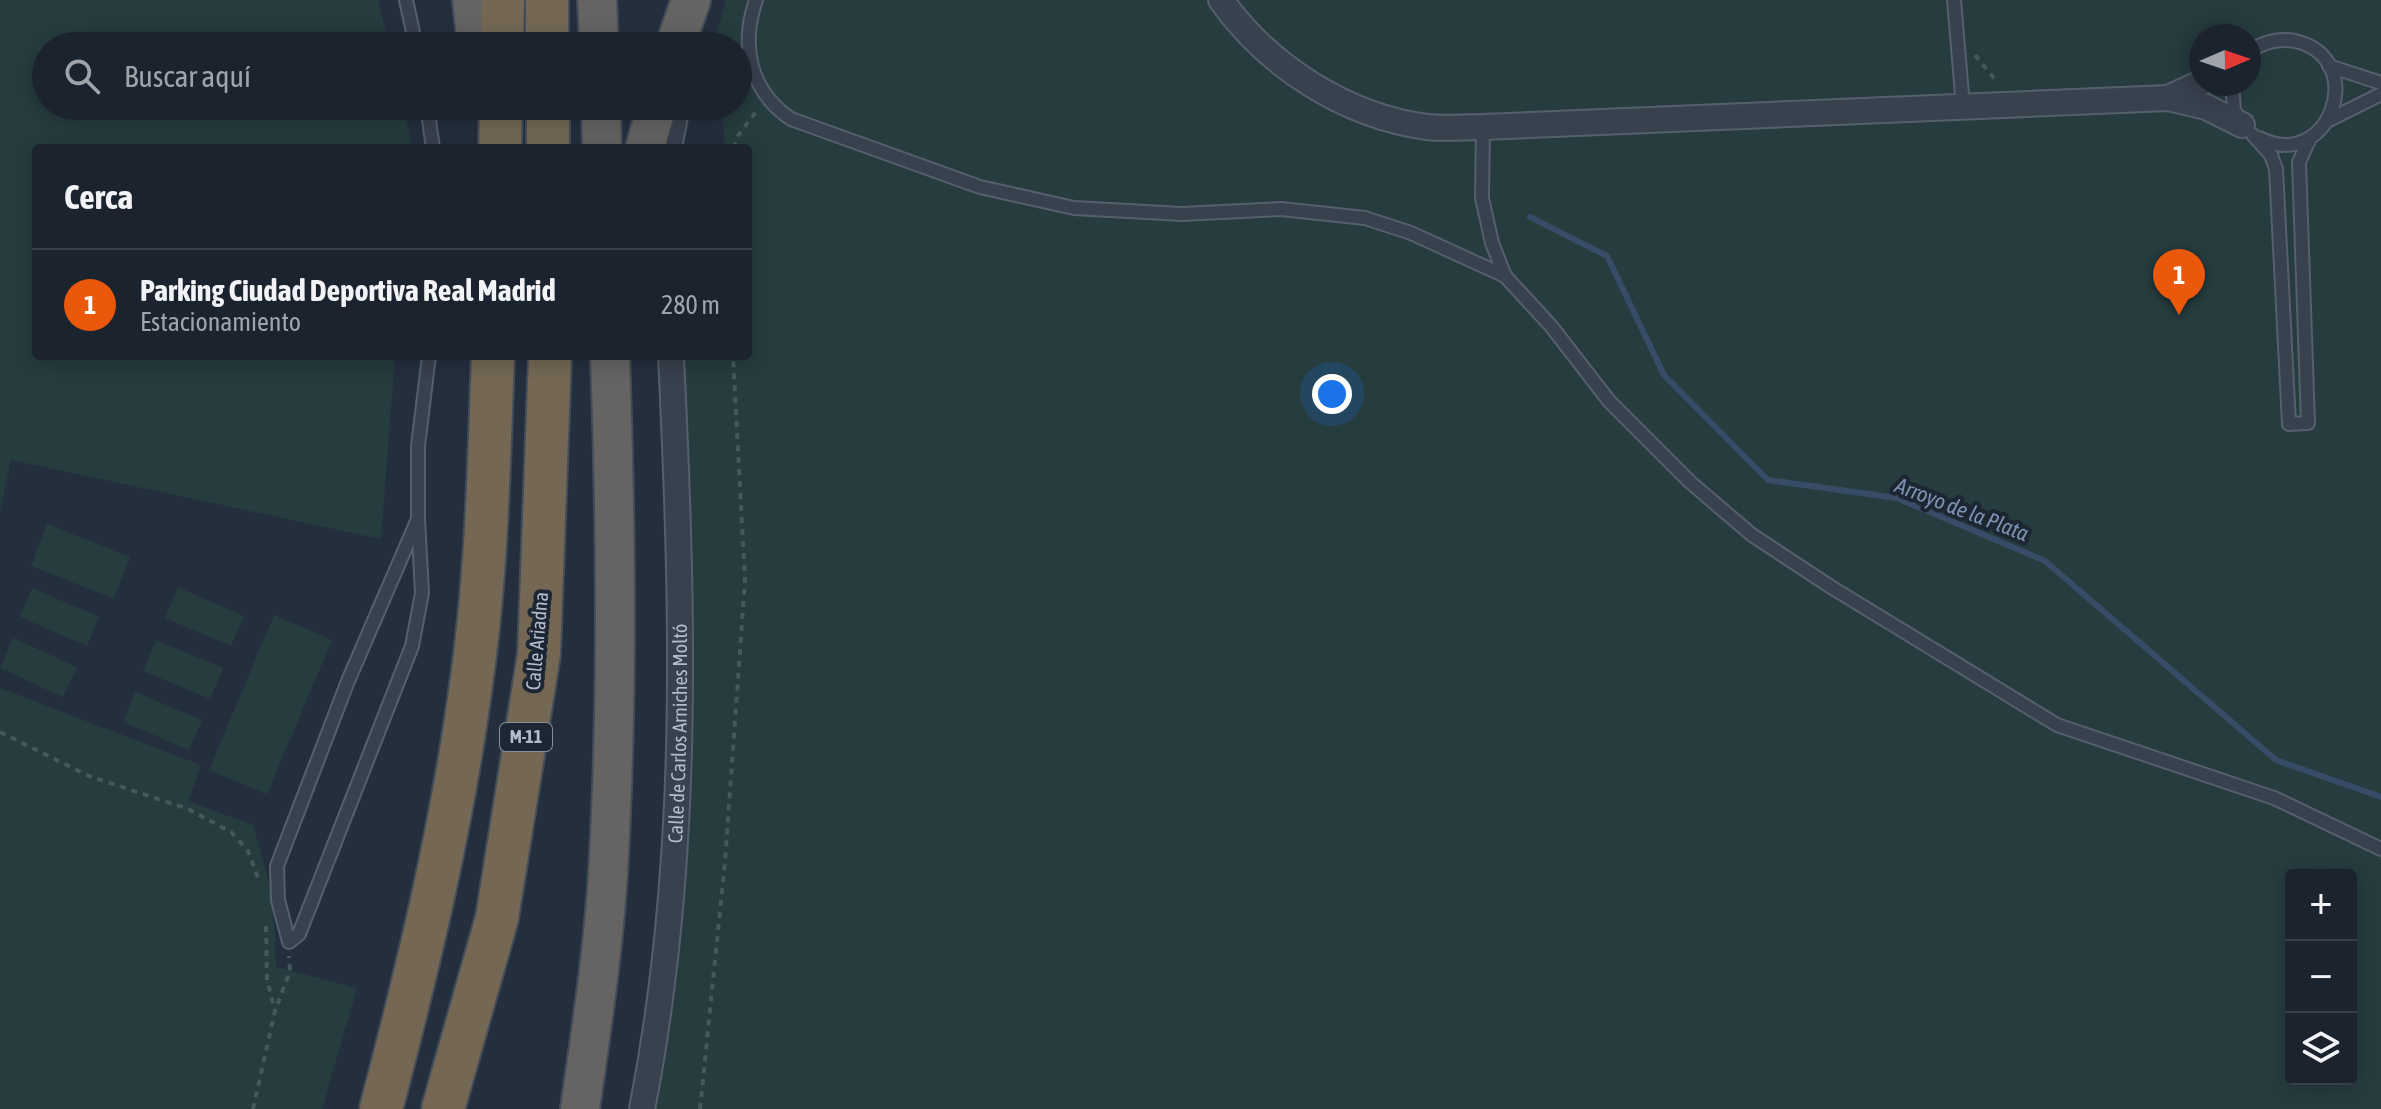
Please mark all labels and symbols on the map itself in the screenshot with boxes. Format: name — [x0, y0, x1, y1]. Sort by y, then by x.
north arrow — [2189, 24, 2261, 96]
pin: 1 — [2153, 249, 2205, 315]
your location — [1312, 374, 1352, 414]
water label: Arroyo de la Plata — [1891, 471, 2032, 546]
street label: Calle Ariadna — [521, 591, 552, 691]
street label: Calle de Carlos Arniches Moltó — [663, 623, 691, 844]
road number: M-11 — [500, 723, 552, 751]

